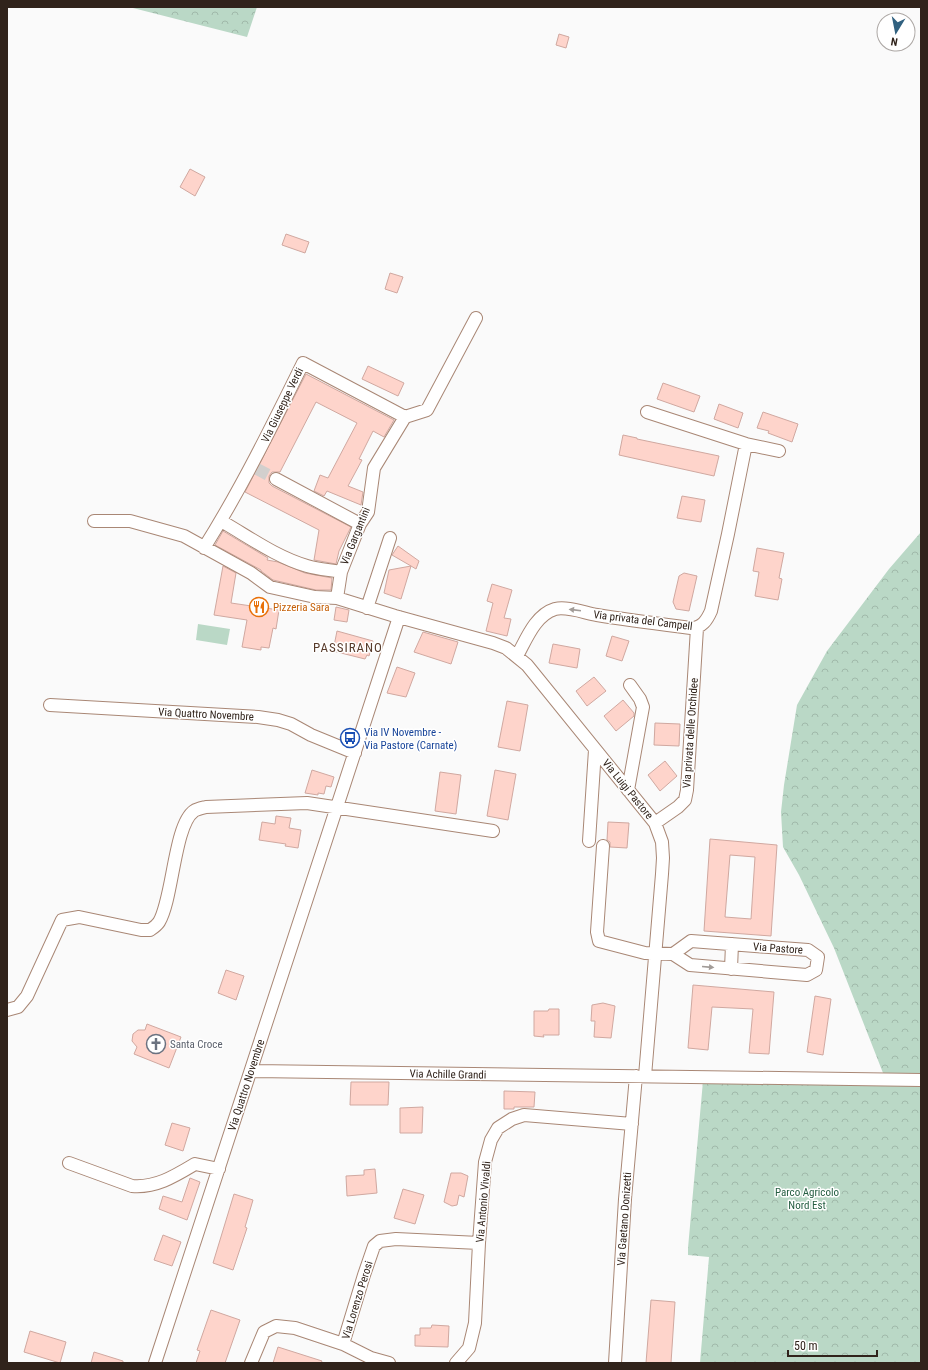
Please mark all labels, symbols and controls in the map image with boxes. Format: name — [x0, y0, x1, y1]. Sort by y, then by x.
north arrow — [876, 12, 916, 52]
text: N — [890, 34, 899, 48]
street label: Via Giuseppe Verdi — [259, 366, 306, 445]
street label: Via Gargantini — [338, 505, 373, 567]
restaurant icon: Pizzeria Sara — [248, 596, 270, 618]
place label: Pizzeria Sara — [273, 601, 329, 614]
one-way arrow — [569, 607, 581, 614]
street label: Via privata del Campell — [593, 608, 693, 633]
district label: PASSIRANO — [313, 640, 383, 655]
street label: Via privata delle Orchidee — [680, 677, 701, 789]
street label: Via Quattro Novembre — [158, 706, 254, 723]
place label: Via IV Novembre - Via Pastore (Carnate) — [364, 726, 457, 752]
bus stop icon: Via IV Novembre - Via Pastore (Carnate) — [339, 727, 361, 749]
street label: Via Luigi Pastore — [600, 757, 656, 822]
street label: Via Pastore — [753, 940, 803, 957]
one-way arrow — [702, 963, 714, 970]
church icon: Santa Croce — [145, 1033, 167, 1055]
place label: Santa Croce — [170, 1038, 223, 1051]
street label: Via Quattro Novembre — [226, 1038, 267, 1133]
street label: Via Achille Grandi — [410, 1067, 486, 1082]
street label: Via Antonio Vivaldi — [473, 1161, 494, 1243]
street label: Via Gaetano Donizetti — [615, 1172, 634, 1266]
park label: Parco Agricolo Nord Est — [775, 1186, 839, 1212]
street label: Via Lorenzo Perosi — [339, 1259, 376, 1341]
scale bar — [788, 1332, 877, 1358]
text: 50 m — [794, 1339, 818, 1353]

